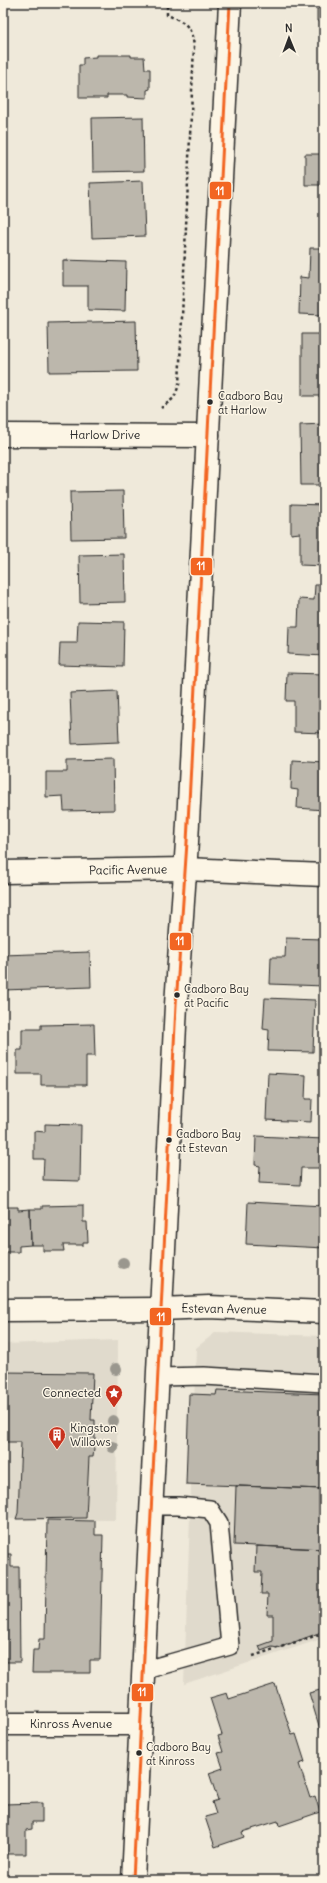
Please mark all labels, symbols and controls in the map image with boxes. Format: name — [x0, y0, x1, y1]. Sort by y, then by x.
north arrow — [269, 18, 309, 58]
text: N — [285, 21, 293, 35]
line badge: 11 — [209, 181, 232, 200]
text: 11 — [216, 184, 224, 198]
place label: Cadboro Bay at Harlow — [218, 389, 283, 417]
marker: Cadboro Bay at Harlow — [205, 397, 215, 407]
street label: Harlow Drive — [70, 427, 140, 442]
line badge: 11 — [190, 557, 213, 576]
text: 11 — [197, 559, 205, 573]
street label: Pacific Avenue — [89, 861, 167, 878]
line badge: 11 — [169, 932, 192, 951]
text: 11 — [176, 934, 184, 948]
place label: Cadboro Bay at Pacific — [184, 982, 249, 1010]
marker: Cadboro Bay at Pacific — [172, 990, 182, 1000]
place label: Cadboro Bay at Estevan — [176, 1127, 241, 1155]
marker: Cadboro Bay at Estevan — [164, 1135, 174, 1145]
street label: Estevan Avenue — [181, 1300, 267, 1317]
line badge: 11 — [149, 1307, 172, 1326]
text: 11 — [157, 1310, 165, 1324]
place icon: Connected — [104, 1383, 124, 1408]
place label: Connected — [43, 1385, 101, 1400]
place label: Kingston Willows — [70, 1420, 117, 1449]
building icon: Kingston Willows — [47, 1425, 67, 1450]
line badge: 11 — [131, 1683, 154, 1702]
text: 11 — [138, 1685, 146, 1699]
street label: Kinross Avenue — [30, 1716, 112, 1731]
place label: Cadboro Bay at Kinross — [146, 1740, 211, 1768]
marker: Cadboro Bay at Kinross — [134, 1748, 144, 1758]

